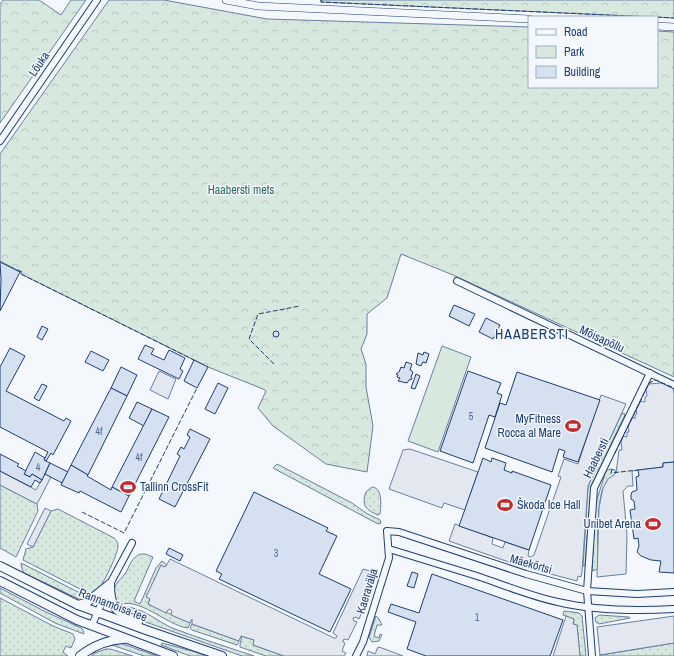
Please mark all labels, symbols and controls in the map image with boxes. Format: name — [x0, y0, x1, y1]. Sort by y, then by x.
legend — [528, 16, 658, 88]
text: Road — [564, 24, 588, 40]
text: Park — [564, 44, 584, 60]
street label: Lõuka — [25, 48, 53, 80]
text: Building — [564, 64, 601, 80]
park label: Haabersti mets — [208, 182, 274, 198]
street label: Mõisapõllu — [577, 322, 627, 356]
district label: HAABERSTI — [495, 325, 569, 343]
house number: 5 — [469, 410, 474, 423]
place label: MyFitness Rocca al Mare — [498, 411, 561, 441]
sports icon: MyFitness Rocca al Mare — [564, 417, 582, 435]
house number: 4f — [96, 425, 103, 438]
street label: Haabersti — [579, 435, 613, 481]
house number: 4f — [136, 451, 143, 464]
house number: 4 — [36, 461, 41, 474]
sports icon: Tallinn CrossFit — [119, 478, 137, 496]
place label: Tallinn CrossFit — [140, 479, 209, 495]
sports icon: Škoda Ice Hall — [496, 496, 514, 514]
place label: Škoda Ice Hall — [517, 497, 580, 513]
sports icon: Unibet Arena — [644, 515, 662, 533]
place label: Unibet Arena — [584, 516, 642, 532]
house number: 3 — [274, 547, 279, 560]
street label: Mäekõrtsi — [508, 550, 554, 578]
street label: Kaeravälja — [353, 566, 382, 616]
street label: Rannamõisa tee — [76, 585, 150, 625]
house number: 1 — [475, 611, 480, 624]

